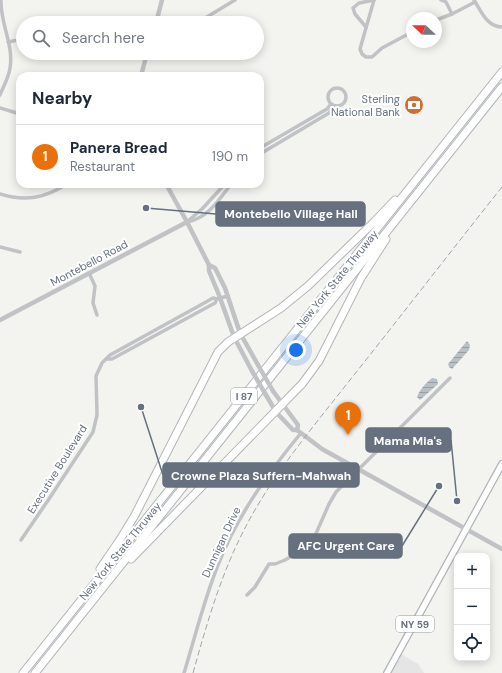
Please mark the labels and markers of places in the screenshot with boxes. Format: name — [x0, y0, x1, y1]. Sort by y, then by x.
place label: Sterling National Bank — [331, 92, 400, 119]
bank icon: Sterling National Bank — [403, 94, 425, 116]
callout: Montebello Village Hall — [216, 202, 365, 226]
pin: 1 — [335, 402, 361, 435]
callout: Mama Mia's — [366, 428, 451, 452]
callout: Crowne Plaza Suffern-Mahwah — [163, 463, 359, 487]
callout: AFC Urgent Care — [289, 534, 402, 558]

